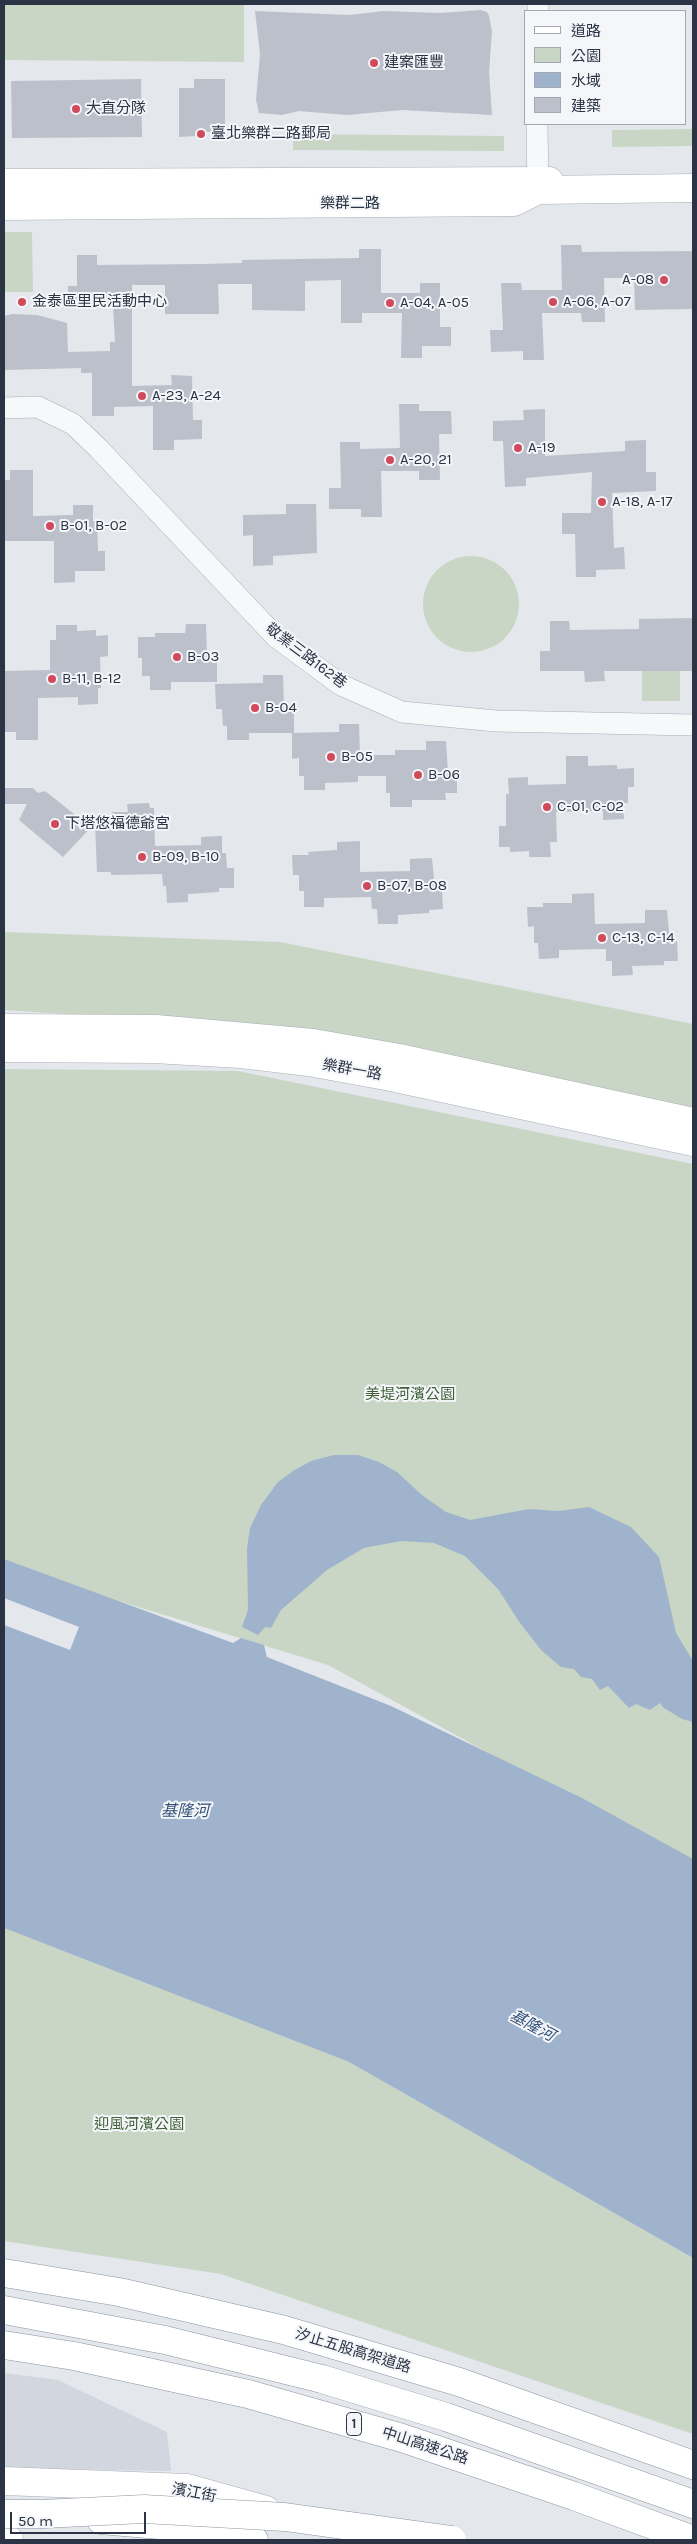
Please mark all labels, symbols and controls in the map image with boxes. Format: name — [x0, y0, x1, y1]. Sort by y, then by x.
legend — [524, 10, 687, 125]
text: 道路 — [571, 22, 601, 40]
text: 公園 — [571, 47, 601, 65]
place label: 建案匯豐 — [384, 54, 444, 72]
marker: 建案匯豐 — [368, 57, 380, 69]
text: 水域 — [571, 72, 601, 90]
text: 建築 — [571, 97, 601, 115]
place label: 大直分隊 — [86, 100, 146, 118]
marker: 大直分隊 — [70, 103, 82, 115]
place label: 臺北樂群二路郵局 — [211, 125, 331, 143]
marker: 臺北樂群二路郵局 — [195, 128, 207, 140]
street label: 樂群二路 — [320, 195, 380, 213]
place label: A-08 — [622, 271, 654, 289]
marker: A-08 — [658, 274, 670, 286]
place label: 金泰區里民活動中心 — [32, 293, 167, 311]
place label: A-06, A-07 — [563, 293, 631, 311]
place label: A-04, A-05 — [400, 294, 469, 312]
marker: 金泰區里民活動中心 — [16, 296, 28, 308]
marker: A-06, A-07 — [547, 296, 559, 308]
marker: A-04, A-05 — [384, 297, 396, 309]
place label: A-23, A-24 — [152, 387, 221, 405]
marker: A-23, A-24 — [136, 390, 148, 402]
place label: A-19 — [528, 439, 555, 457]
marker: A-19 — [512, 442, 524, 454]
place label: A-20, 21 — [400, 451, 452, 469]
marker: A-20, 21 — [384, 454, 396, 466]
place label: A-18, A-17 — [612, 493, 673, 511]
marker: A-18, A-17 — [596, 496, 608, 508]
place label: B-01, B-02 — [60, 517, 127, 535]
marker: B-01, B-02 — [44, 520, 56, 532]
street label: 敬業三路162巷 — [262, 620, 350, 692]
place label: B-03 — [187, 648, 219, 666]
marker: B-03 — [171, 651, 183, 663]
place label: B-11, B-12 — [62, 670, 121, 688]
marker: B-11, B-12 — [46, 673, 58, 685]
place label: B-04 — [265, 699, 297, 717]
marker: B-04 — [249, 702, 261, 714]
place label: B-05 — [341, 748, 373, 766]
marker: B-05 — [325, 751, 337, 763]
place label: B-06 — [428, 766, 460, 784]
marker: B-06 — [412, 769, 424, 781]
place label: C-01, C-02 — [557, 798, 624, 816]
marker: C-01, C-02 — [541, 801, 553, 813]
place label: 下塔悠福德爺宮 — [65, 815, 170, 833]
marker: 下塔悠福德爺宮 — [49, 818, 61, 830]
place label: B-09, B-10 — [152, 848, 219, 866]
marker: B-09, B-10 — [136, 851, 148, 863]
place label: B-07, B-08 — [377, 877, 447, 895]
marker: B-07, B-08 — [361, 880, 373, 892]
place label: C-13, C-14 — [612, 929, 675, 947]
marker: C-13, C-14 — [596, 932, 608, 944]
street label: 樂群一路 — [321, 1056, 383, 1084]
park label: 美堤河濱公園 — [365, 1386, 455, 1404]
water label: 基隆河 — [161, 1801, 209, 1821]
water label: 基隆河 — [506, 2006, 558, 2046]
park label: 迎風河濱公園 — [94, 2116, 184, 2134]
street label: 汐止五股高架道路 — [293, 2325, 413, 2377]
road number: 1 — [346, 2412, 362, 2436]
street label: 中山高速公路 — [379, 2424, 471, 2468]
street label: 濱江街 — [170, 2480, 218, 2506]
scale bar — [12, 2502, 149, 2534]
text: 50 m — [18, 2512, 53, 2530]

